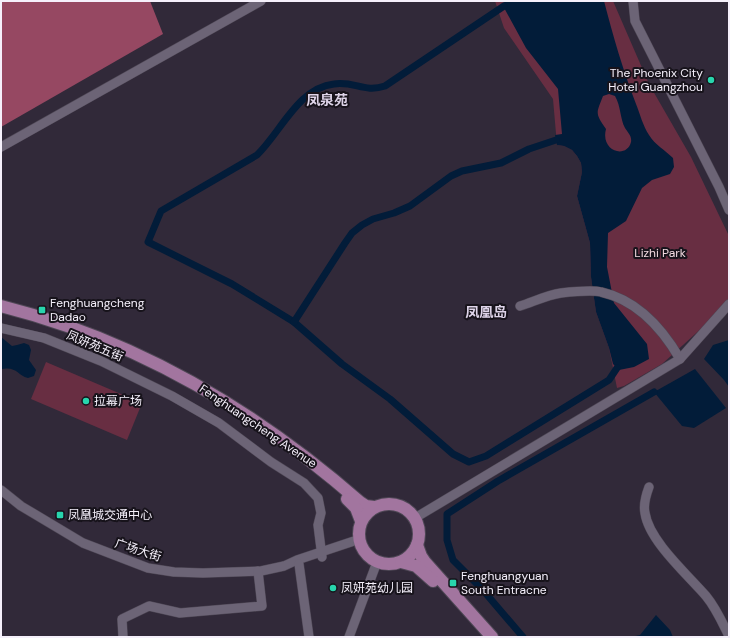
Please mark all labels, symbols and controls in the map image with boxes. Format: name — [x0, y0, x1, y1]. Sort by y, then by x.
place label: The Phoenix City Hotel Guangzhou — [608, 65, 703, 95]
marker: The Phoenix City Hotel Guangzhou — [706, 75, 716, 85]
district label: 凤泉苑 — [306, 91, 348, 109]
park label: Lizhi Park — [634, 245, 686, 261]
place label: Fenghuangcheng Dadao — [50, 295, 145, 325]
district label: 凤凰岛 — [465, 303, 507, 321]
marker: Fenghuangcheng Dadao — [37, 305, 47, 315]
street label: 凤妍苑五街 — [64, 327, 126, 365]
street label: Fenghuangcheng Avenue — [196, 381, 320, 471]
place label: 拉幕广场 — [94, 393, 142, 409]
marker: 拉幕广场 — [81, 396, 91, 406]
place label: 凤凰城交通中心 — [68, 507, 152, 523]
marker: 凤凰城交通中心 — [55, 510, 65, 520]
street label: 广场大街 — [113, 535, 163, 565]
place label: Fenghuangyuan South Entracne — [461, 568, 549, 598]
marker: Fenghuangyuan South Entracne — [448, 578, 458, 588]
place label: 凤妍苑幼儿园 — [341, 580, 413, 596]
marker: 凤妍苑幼儿园 — [328, 583, 338, 593]

